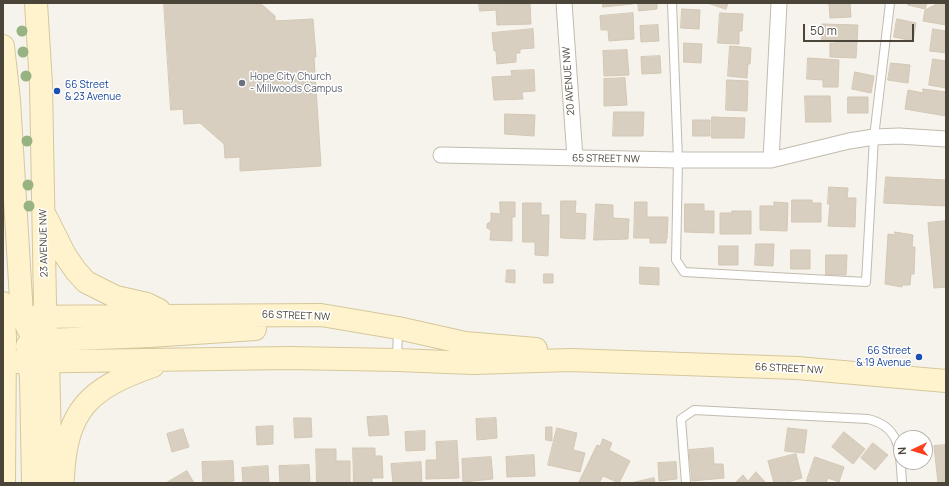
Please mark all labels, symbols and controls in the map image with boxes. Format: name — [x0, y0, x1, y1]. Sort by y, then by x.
scale bar — [805, 16, 916, 42]
text: 50 m — [810, 22, 837, 39]
street label: 20 AVENUE NW — [561, 46, 577, 116]
place label: Hope City Church - Millwoods Campus — [250, 71, 342, 94]
marker: Hope City Church - Millwoods Campus — [237, 78, 247, 88]
place label: 66 Street & 23 Avenue — [65, 79, 121, 102]
marker: 66 Street & 23 Avenue — [52, 86, 62, 96]
street label: 65 STREET NW — [572, 152, 640, 166]
street label: 23 AVENUE NW — [37, 209, 51, 277]
street label: 66 STREET NW — [262, 309, 330, 323]
place label: 66 Street & 19 Avenue — [856, 345, 911, 368]
marker: 66 Street & 19 Avenue — [914, 352, 924, 362]
street label: 66 STREET NW — [755, 361, 823, 377]
north arrow — [893, 430, 933, 470]
text: N — [894, 446, 909, 455]

